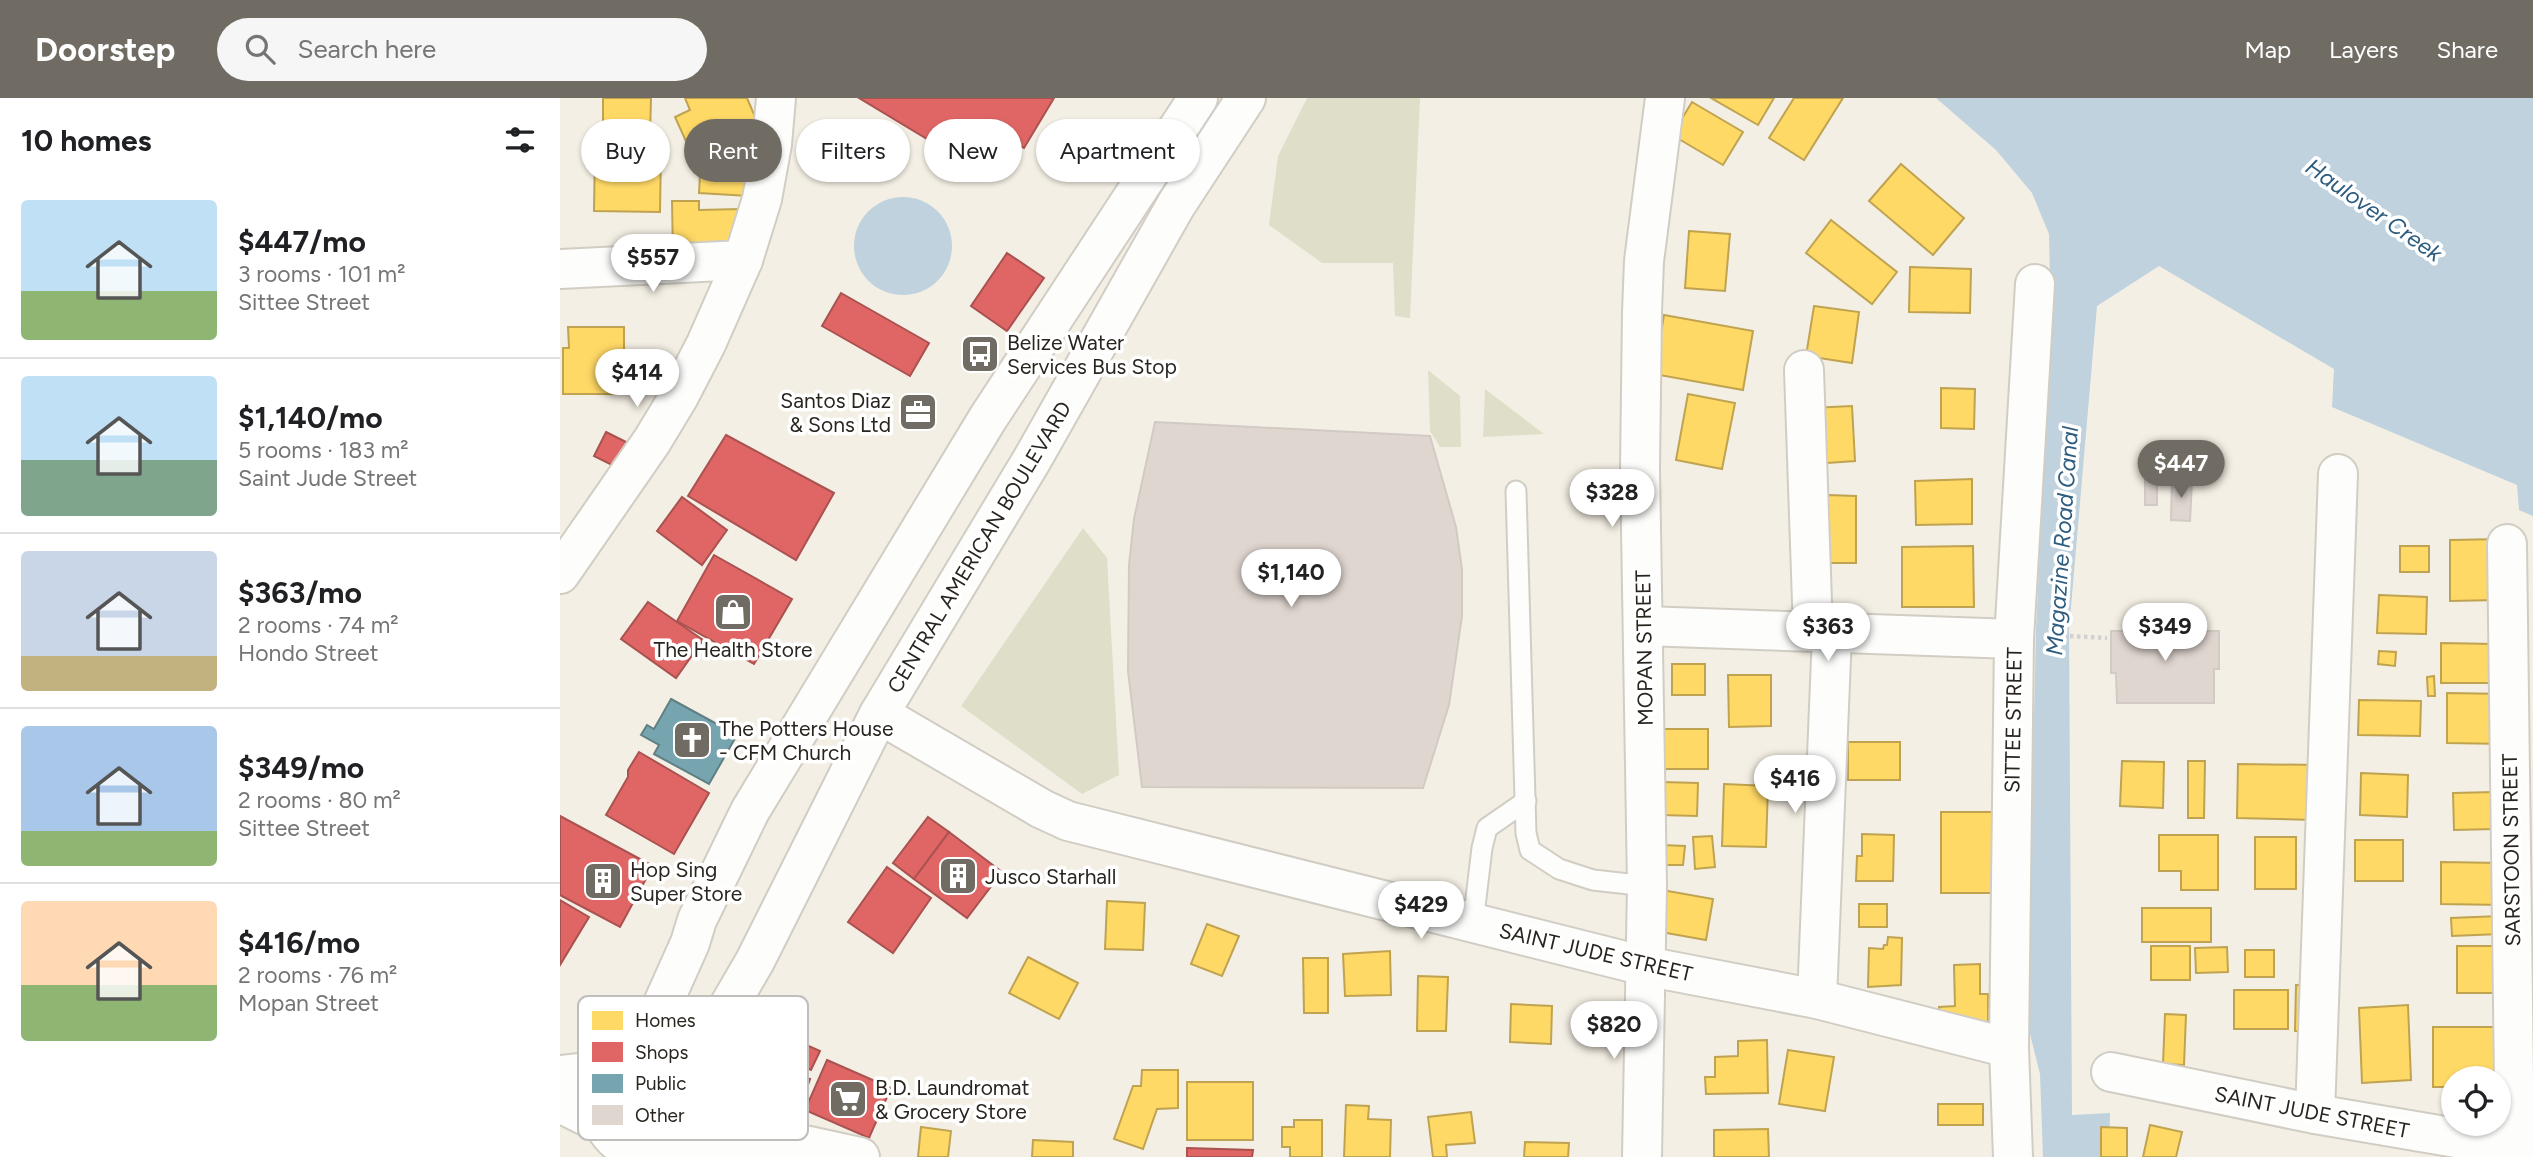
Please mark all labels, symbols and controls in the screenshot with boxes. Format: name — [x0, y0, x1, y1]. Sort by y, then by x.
search box — [217, 18, 707, 81]
text: Doorstep — [35, 30, 175, 69]
icon: search — [241, 30, 279, 68]
text: Search here — [297, 33, 436, 65]
text: Map — [2244, 35, 2291, 64]
text: Layers — [2329, 35, 2398, 64]
text: Share — [2436, 35, 2498, 64]
chip: Buy — [581, 119, 670, 182]
chip: Rent — [684, 119, 782, 182]
chip: Filters — [796, 119, 910, 182]
chip: New — [924, 119, 1022, 182]
chip: Apartment — [1036, 119, 1200, 182]
icon: filters — [501, 121, 539, 159]
text: 10 homes — [21, 122, 152, 159]
water label: Haulover Creek — [2300, 153, 2448, 268]
text: $447/mo — [238, 223, 366, 260]
icon: home — [77, 228, 161, 312]
pin: $557 — [612, 234, 694, 294]
text: $557 — [627, 243, 679, 271]
text: 3 rooms · 101 m² — [238, 260, 405, 288]
text: Sittee Street — [238, 288, 370, 316]
place label: Belize Water Services Bus Stop — [1007, 330, 1177, 379]
bus stop icon: Belize Water Services Bus Stop — [959, 333, 1001, 375]
pin: $414 — [596, 350, 678, 409]
text: $414 — [611, 358, 663, 386]
place label: Santos Diaz & Sons Ltd — [780, 388, 891, 437]
office icon: Santos Diaz & Sons Ltd — [897, 391, 939, 433]
street label: CENTRAL AMERICAN BOULEVARD — [882, 397, 1076, 697]
text: $1,140/mo — [238, 399, 383, 436]
icon: home — [77, 404, 161, 488]
water label: Magazine Road Canal — [2040, 425, 2084, 657]
text: 5 rooms · 183 m² — [238, 436, 409, 464]
pin: $447 — [2140, 440, 2222, 500]
text: $447 — [2154, 449, 2208, 477]
text: Saint Jude Street — [238, 464, 417, 492]
pin: $328 — [1571, 470, 1653, 529]
text: $328 — [1586, 478, 1638, 506]
pin: $1,140 — [1234, 550, 1348, 609]
text: $1,140 — [1257, 558, 1325, 586]
street label: MOPAN STREET — [1630, 569, 1658, 726]
text: $363/mo — [238, 574, 362, 611]
icon: home — [77, 579, 161, 663]
shop icon: The Health Store — [712, 591, 754, 633]
pin: $363 — [1787, 603, 1869, 663]
pin: $349 — [2124, 603, 2206, 663]
text: 2 rooms · 74 m² — [238, 611, 399, 639]
text: $363 — [1802, 612, 1854, 640]
text: $349 — [2138, 612, 2192, 640]
place label: The Health Store — [654, 637, 812, 662]
text: Hondo Street — [238, 639, 378, 667]
street label: SITTEE STREET — [1999, 646, 2027, 793]
place label: The Potters House - CFM Church — [719, 716, 893, 765]
church icon: The Potters House - CFM Church — [671, 719, 713, 761]
text: $349/mo — [238, 749, 364, 786]
street label: SARSTOON STREET — [2497, 753, 2525, 947]
icon: home — [77, 754, 161, 838]
pin: $416 — [1754, 756, 1836, 815]
text: $416 — [1770, 764, 1820, 792]
text: 2 rooms · 80 m² — [238, 786, 401, 814]
text: Sittee Street — [238, 814, 370, 842]
building icon: Jusco Starhall — [937, 855, 979, 897]
place label: Hop Sing Super Store — [630, 857, 742, 906]
building icon: Hop Sing Super Store — [582, 860, 624, 902]
place label: Jusco Starhall — [985, 864, 1116, 889]
pin: $429 — [1380, 882, 1462, 941]
text: $429 — [1394, 890, 1448, 918]
street label: SAINT JUDE STREET — [1497, 918, 1695, 987]
text: $416/mo — [238, 924, 360, 961]
icon: home — [77, 929, 161, 1013]
text: 2 rooms · 76 m² — [238, 961, 397, 989]
text: Mopan Street — [238, 989, 379, 1017]
legend — [578, 996, 808, 1140]
pin: $820 — [1573, 1002, 1655, 1061]
text: Homes — [635, 1009, 696, 1032]
text: $820 — [1586, 1010, 1642, 1038]
text: Shops — [635, 1041, 689, 1064]
map controls — [2441, 1066, 2511, 1136]
button: locate — [2441, 1066, 2511, 1136]
text: Public — [635, 1072, 687, 1095]
place label: B.D. Laundromat & Grocery Store — [875, 1075, 1029, 1124]
supermarket icon: B.D. Laundromat & Grocery Store — [827, 1078, 869, 1120]
street label: SAINT JUDE STREET — [2213, 1081, 2412, 1143]
text: Other — [635, 1104, 685, 1127]

